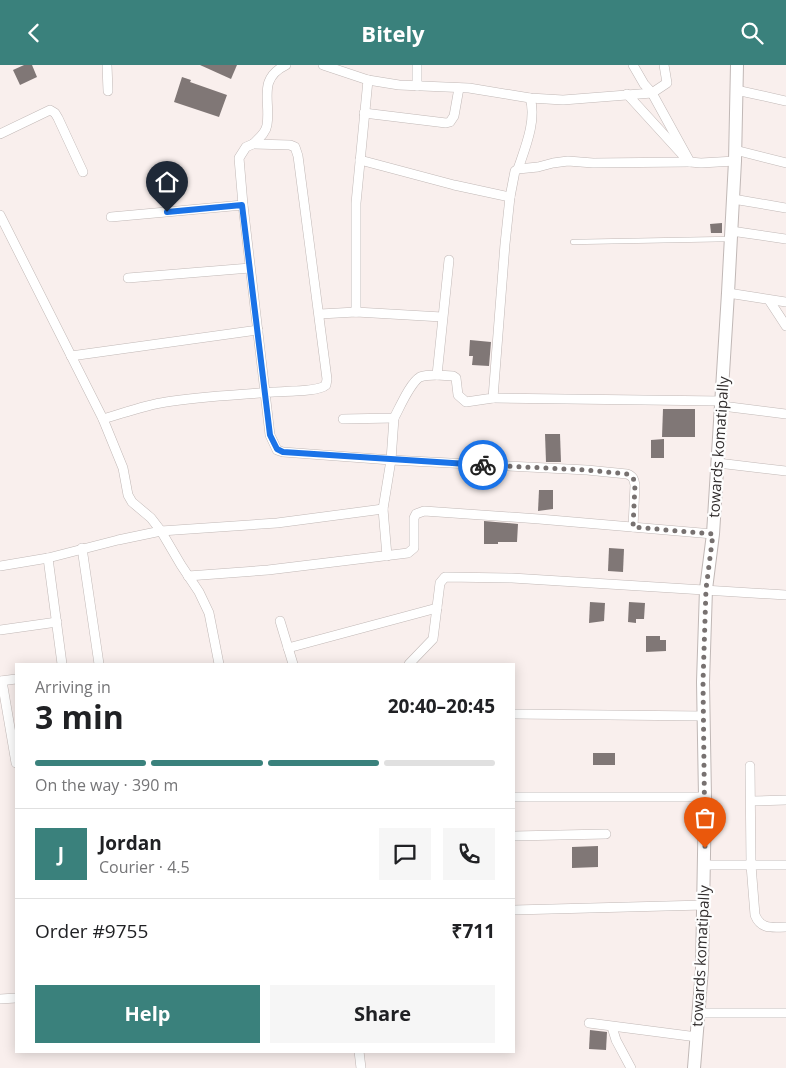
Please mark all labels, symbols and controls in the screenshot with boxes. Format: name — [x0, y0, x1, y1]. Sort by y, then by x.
text: Bitely — [361, 18, 425, 48]
icon: back — [20, 19, 48, 47]
icon: search — [738, 19, 766, 47]
pin — [146, 161, 188, 212]
icon: home — [153, 168, 181, 196]
street label: towards komatipally — [703, 375, 733, 518]
courier — [458, 440, 508, 490]
icon: bike — [469, 451, 497, 479]
text: Arriving in — [35, 676, 111, 698]
text: 20:40–20:45 — [388, 693, 495, 719]
text: 3 min — [35, 695, 124, 738]
text: On the way · 390 m — [35, 774, 178, 796]
pin — [684, 797, 726, 848]
icon: bag — [691, 804, 719, 832]
button: chat — [379, 828, 431, 880]
button: phone — [443, 828, 495, 880]
text: Jordan — [99, 830, 162, 856]
text: J — [58, 841, 64, 867]
text: Courier · 4.5 — [99, 856, 190, 878]
street label: towards komatipally — [686, 884, 714, 1027]
text: Order #9755 — [35, 918, 148, 944]
text: ₹711 — [452, 918, 495, 944]
button: Help — [35, 985, 260, 1043]
button: Share — [270, 985, 495, 1043]

